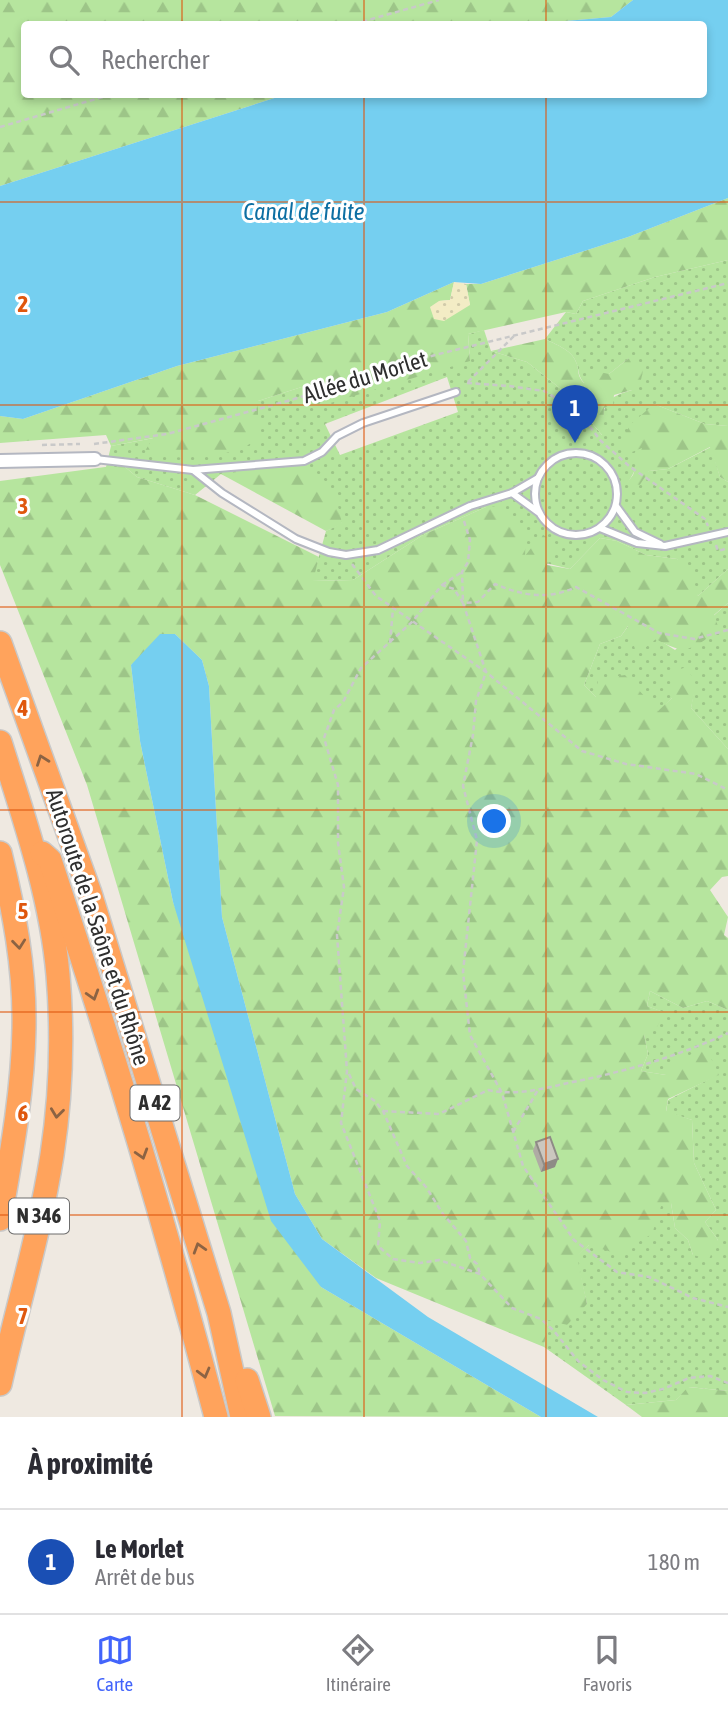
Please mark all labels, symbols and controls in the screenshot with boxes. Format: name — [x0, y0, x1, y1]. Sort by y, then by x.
search box — [21, 21, 707, 98]
icon: search — [45, 41, 83, 79]
text: Rechercher — [101, 45, 209, 75]
water label: Canal de fuite — [243, 198, 365, 225]
text: 2 — [18, 291, 28, 317]
street label: Allée du Morlet — [300, 346, 430, 408]
pin: 1 — [552, 385, 598, 443]
text: 3 — [18, 493, 28, 519]
text: 4 — [17, 695, 29, 721]
one-way arrow — [36, 754, 50, 766]
street label: Autoroute de la Saône et du Rhône — [41, 786, 155, 1068]
your location — [477, 804, 511, 838]
text: 5 — [18, 898, 29, 924]
one-way arrow — [11, 938, 26, 950]
one-way arrow — [85, 988, 100, 1000]
road number: A 42 — [130, 1086, 180, 1120]
text: 6 — [18, 1100, 29, 1126]
one-way arrow — [49, 1108, 64, 1119]
one-way arrow — [134, 1148, 149, 1160]
road number: N 346 — [9, 1198, 69, 1234]
one-way arrow — [193, 1242, 208, 1254]
text: 7 — [18, 1303, 28, 1329]
one-way arrow — [196, 1367, 210, 1379]
text: À proximité — [28, 1446, 153, 1480]
text: Le Morlet — [95, 1534, 184, 1564]
text: 1 — [46, 1549, 56, 1575]
text: 180 m — [648, 1549, 700, 1575]
text: Arrêt de bus — [95, 1564, 195, 1590]
tab: Carte — [96, 1631, 134, 1695]
tab: Itinéraire — [326, 1631, 391, 1695]
tab: Favoris — [583, 1631, 632, 1695]

